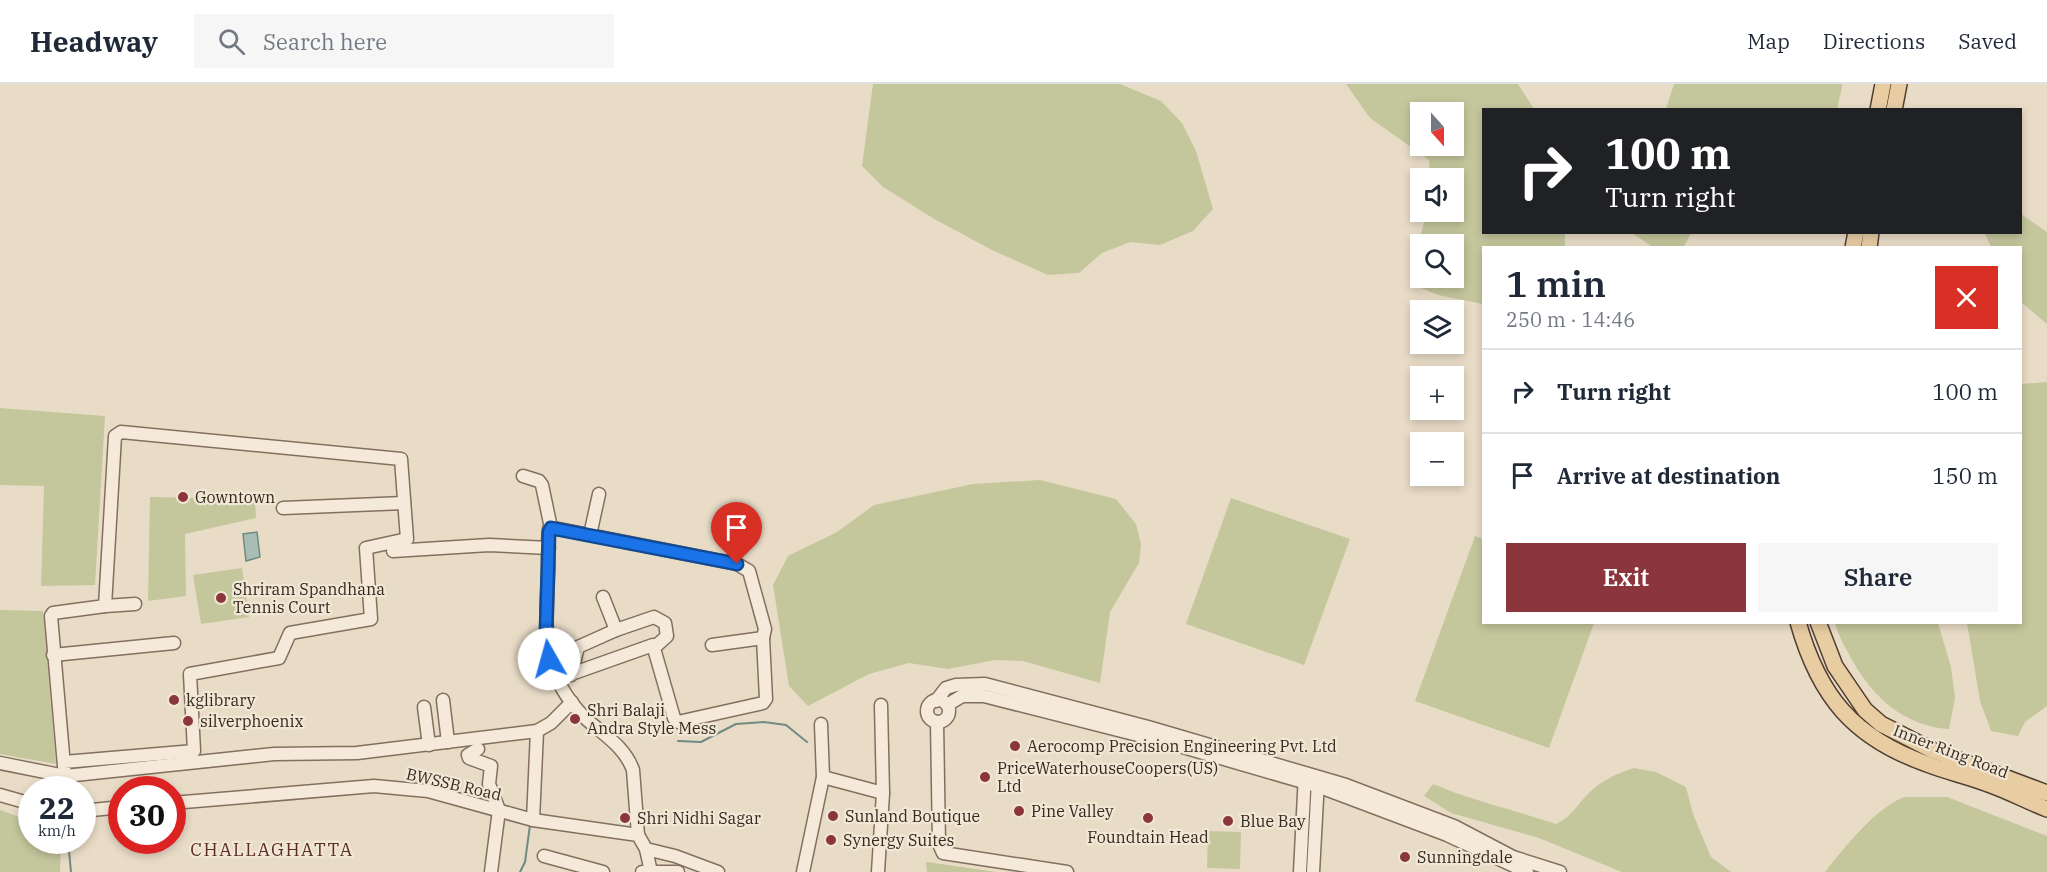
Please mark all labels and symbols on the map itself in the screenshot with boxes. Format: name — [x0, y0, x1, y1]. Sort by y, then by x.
north arrow — [1410, 102, 1464, 156]
place label: Gowntown — [195, 487, 275, 507]
marker: Gowntown — [176, 490, 190, 504]
pin — [711, 502, 762, 564]
place label: Shriram Spandhana Tennis Court — [233, 579, 385, 617]
marker: Shriram Spandhana Tennis Court — [214, 591, 228, 605]
position arrow — [517, 627, 581, 691]
place label: kglibrary — [186, 690, 256, 710]
marker: kglibrary — [167, 693, 181, 707]
place label: Shri Balaji Andra Style Mess — [587, 700, 716, 738]
place label: silverphoenix — [200, 711, 304, 731]
marker: Shri Balaji Andra Style Mess — [568, 712, 582, 726]
marker: silverphoenix — [181, 714, 195, 728]
street label: Inner Ring Road — [1890, 720, 2012, 782]
place label: Aerocomp Precision Engineering Pvt. Ltd — [1027, 736, 1337, 756]
marker: Aerocomp Precision Engineering Pvt. Ltd — [1008, 739, 1022, 753]
place label: PriceWaterhouseCoopers(US) Ltd — [997, 758, 1218, 796]
street label: BWSSB Road — [404, 763, 504, 805]
marker: PriceWaterhouseCoopers(US) Ltd — [978, 770, 992, 784]
speed limit sign: 30 — [108, 776, 186, 854]
place label: Pine Valley — [1031, 801, 1114, 821]
marker: Pine Valley — [1012, 804, 1026, 818]
place label: Sunland Boutique — [845, 806, 980, 826]
place label: Shri Nidhi Sagar — [637, 808, 761, 828]
marker: Sunland Boutique — [826, 809, 840, 823]
marker: Shri Nidhi Sagar — [618, 811, 632, 825]
marker: Foundtain Head — [1141, 811, 1155, 825]
place label: Blue Bay — [1240, 811, 1306, 831]
marker: Blue Bay — [1221, 814, 1235, 828]
place label: Foundtain Head — [1087, 827, 1209, 847]
place label: Synergy Suites — [843, 830, 954, 850]
marker: Synergy Suites — [824, 833, 838, 847]
district label: CHALLAGHATTA — [190, 838, 354, 861]
place label: Sunningdale — [1417, 847, 1512, 867]
marker: Sunningdale — [1398, 850, 1412, 864]

